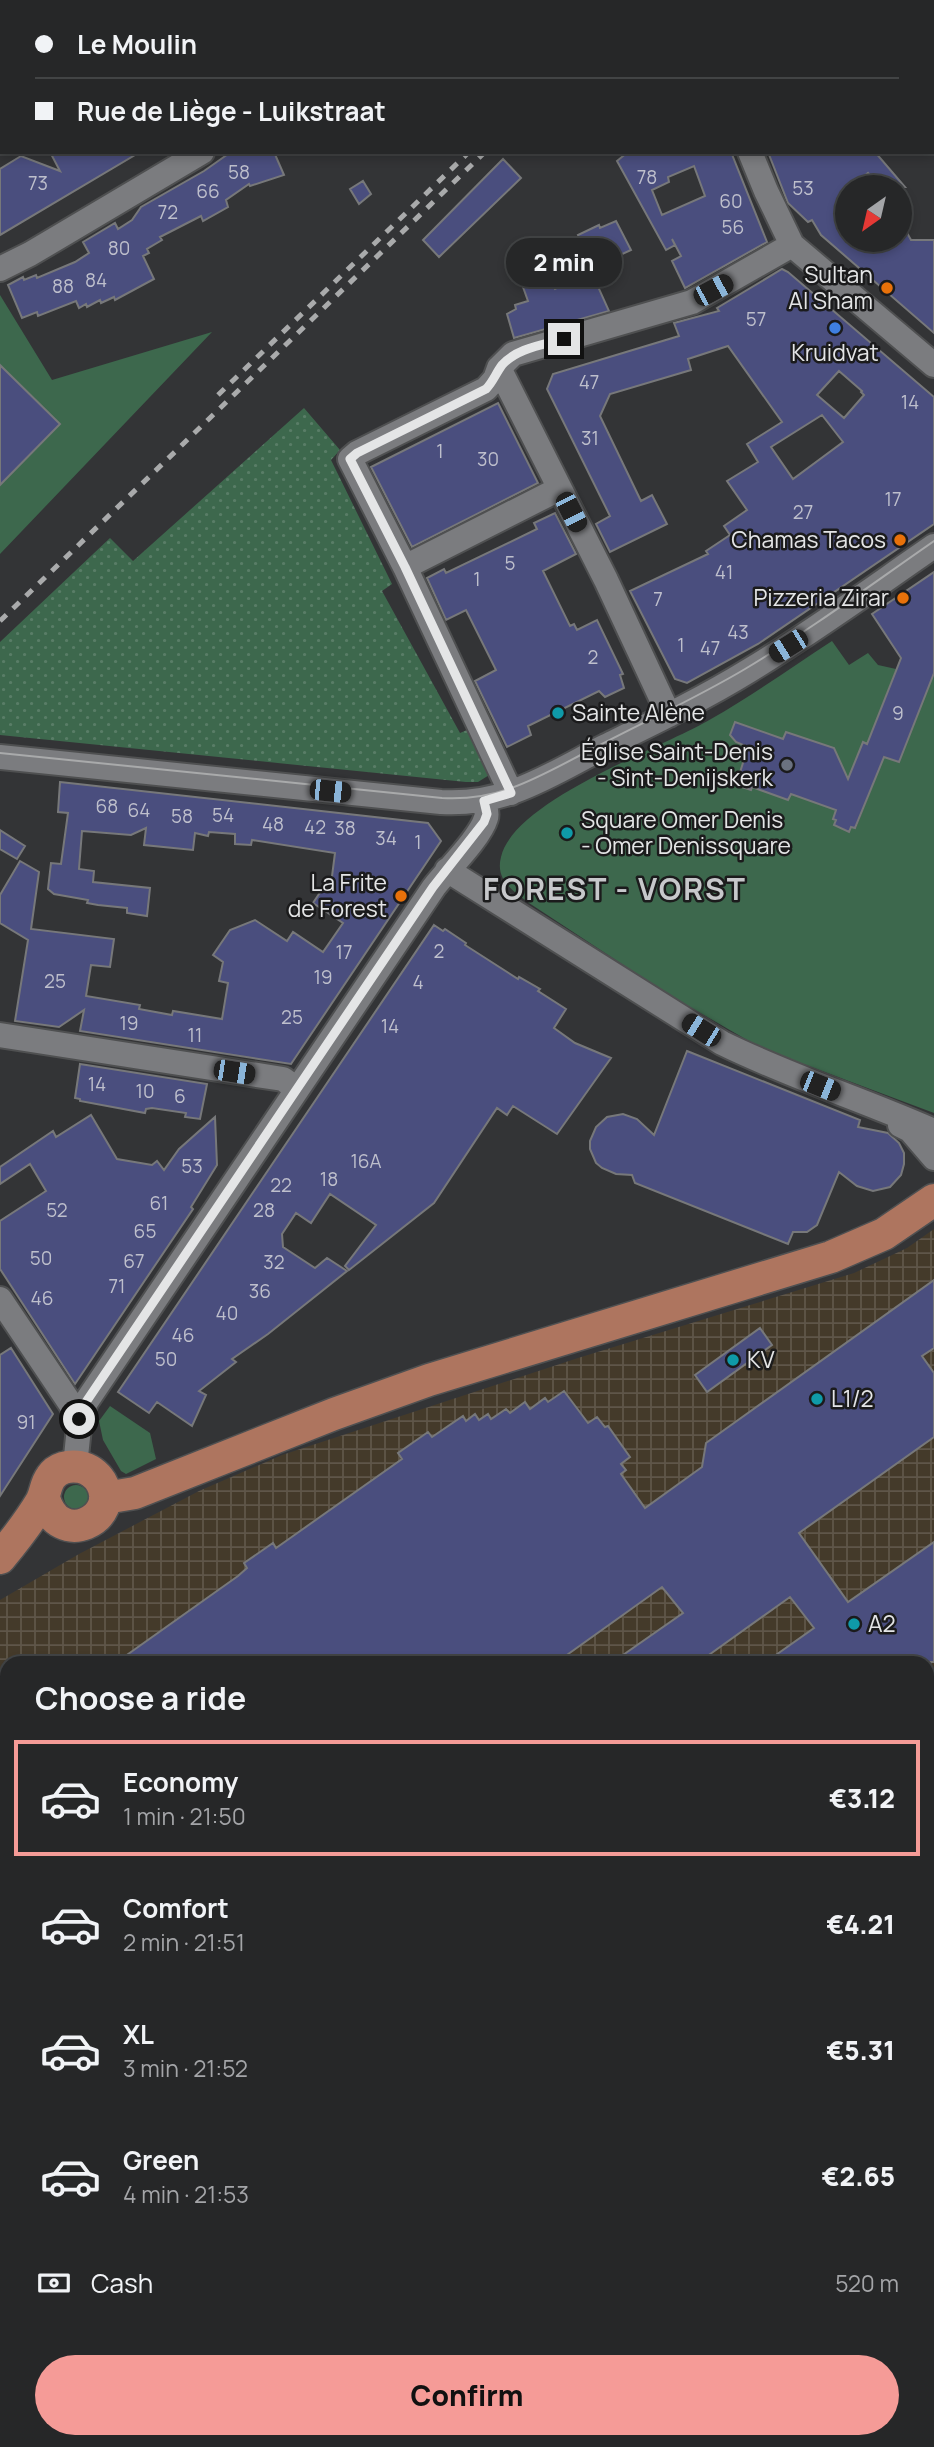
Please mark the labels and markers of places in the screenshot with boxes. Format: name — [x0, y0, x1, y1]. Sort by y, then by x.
place label: Sultan Al Sham — [788, 258, 873, 316]
marker: Sultan Al Sham — [879, 280, 895, 296]
marker: Kruidvat — [827, 320, 843, 336]
place label: Kruidvat — [791, 336, 879, 368]
place label: Chamas Tacos — [731, 523, 886, 555]
marker: Chamas Tacos — [892, 532, 908, 548]
place label: Pizzeria Zirar — [753, 581, 889, 613]
marker: Pizzeria Zirar — [895, 590, 911, 606]
place label: Sainte Alène — [572, 696, 705, 728]
marker: Sainte Alène — [550, 705, 566, 721]
place label: Église Saint-Denis - Sint-Denijskerk — [581, 735, 774, 793]
marker: Église Saint-Denis - Sint-Denijskerk — [779, 757, 795, 773]
place label: Square Omer Denis - Omer Denissquare — [581, 803, 791, 861]
marker: Square Omer Denis - Omer Denissquare — [559, 825, 575, 841]
place label: La Frite de Forest — [288, 866, 387, 924]
marker: La Frite de Forest — [393, 888, 409, 904]
place label: KV — [747, 1343, 775, 1375]
marker: KV — [725, 1352, 741, 1368]
place label: L1/2 — [831, 1382, 874, 1414]
marker: L1/2 — [809, 1391, 825, 1407]
place label: A2 — [868, 1607, 896, 1639]
marker: A2 — [846, 1616, 862, 1632]

